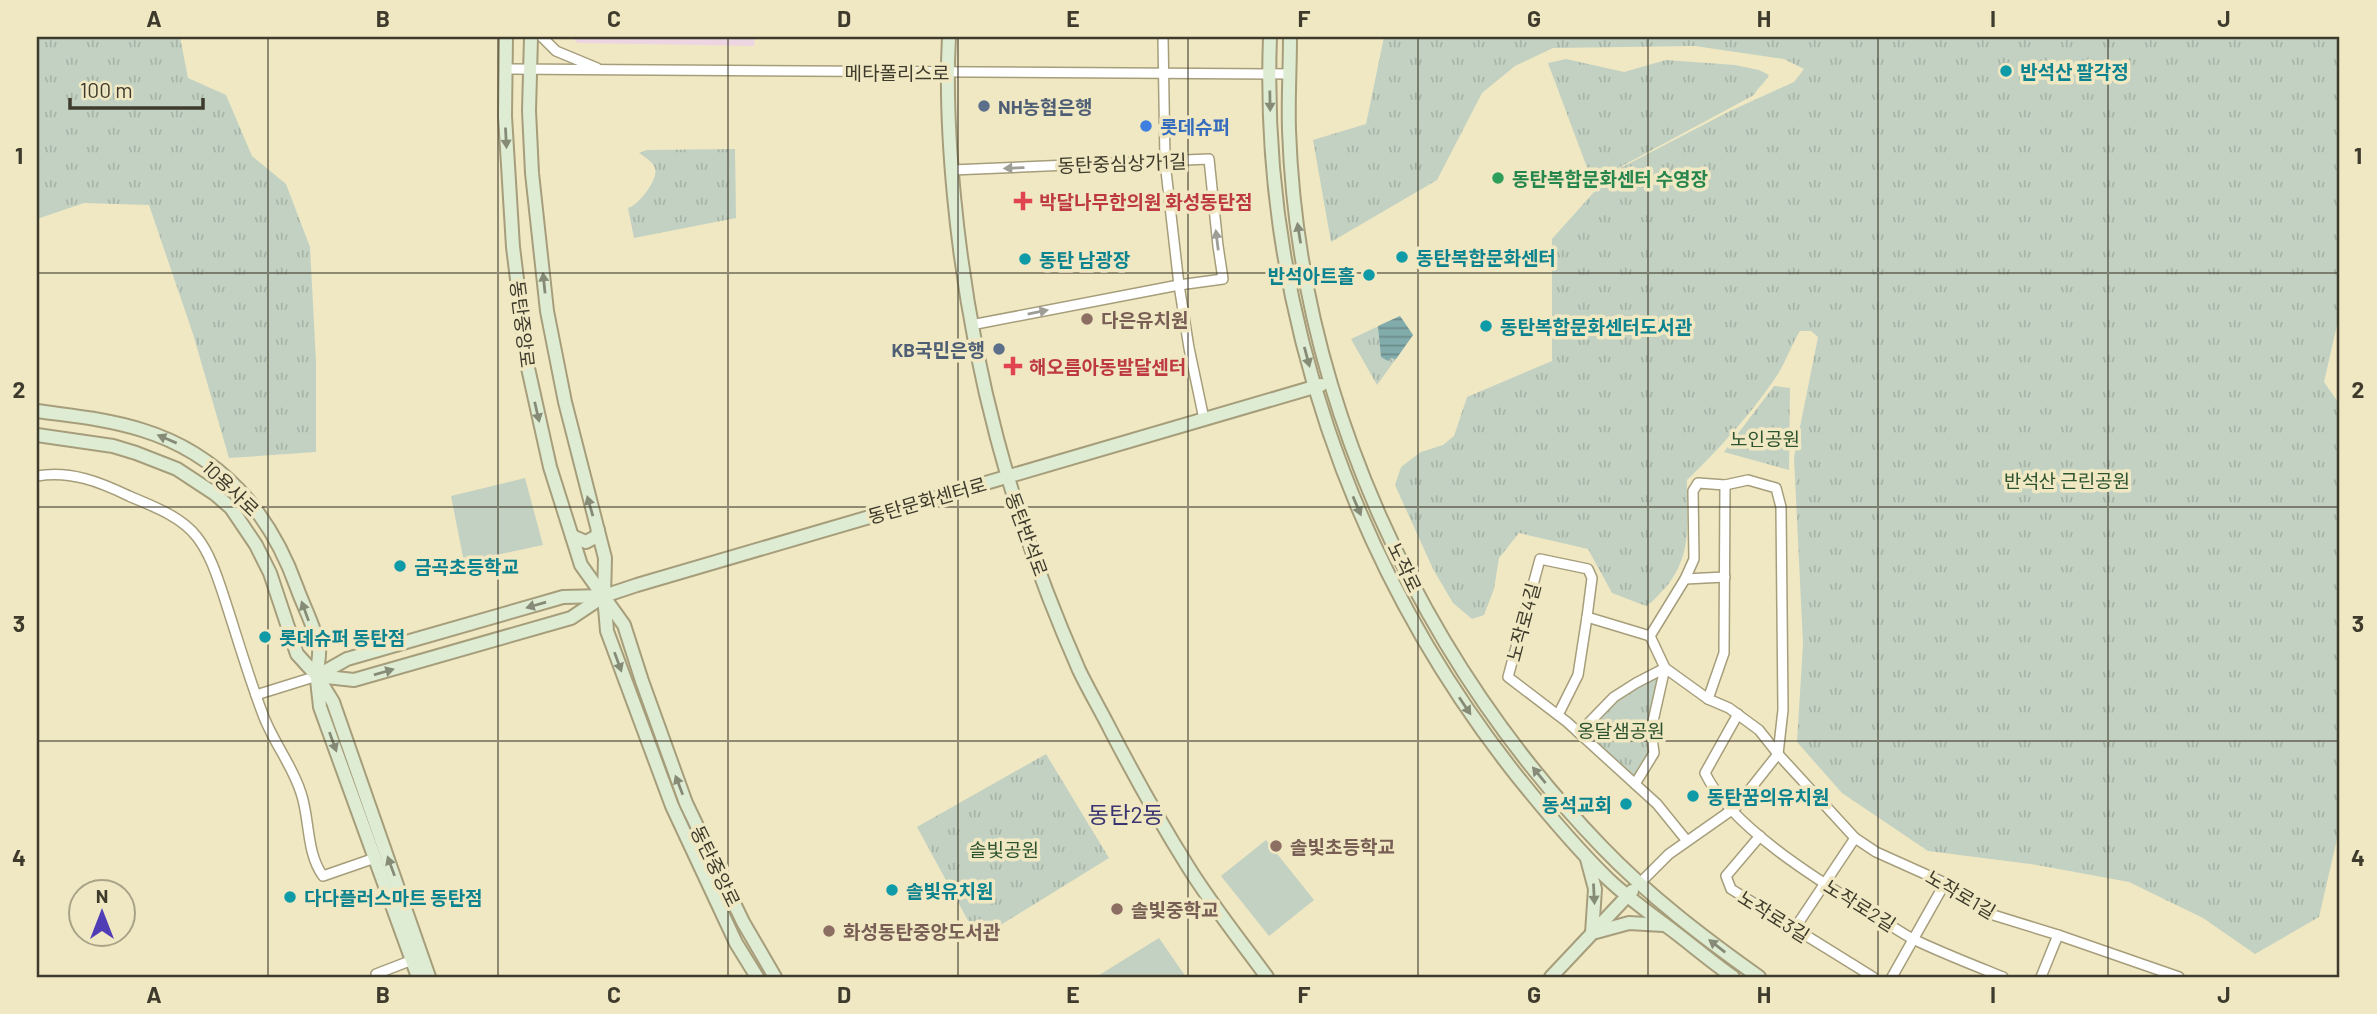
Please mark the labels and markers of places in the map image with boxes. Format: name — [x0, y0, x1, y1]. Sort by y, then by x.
place label: 반석산 팔각정 — [2020, 60, 2129, 83]
marker: 반석산 팔각정 — [1998, 63, 2014, 79]
place label: NH농협은행 — [998, 95, 1093, 118]
marker: NH농협은행 — [976, 98, 992, 114]
place label: 롯데슈퍼 — [1160, 115, 1230, 138]
marker: 롯데슈퍼 — [1138, 118, 1154, 134]
place label: 동탄복합문화센터 수영장 — [1512, 167, 1708, 190]
marker: 동탄복합문화센터 수영장 — [1490, 170, 1506, 186]
place label: 박달나무한의원 화성동탄점 — [1039, 190, 1253, 213]
marker: 박달나무한의원 화성동탄점 — [1013, 191, 1033, 211]
place label: 동탄복합문화센터 — [1416, 246, 1556, 269]
place label: 동탄 남광장 — [1039, 248, 1130, 271]
marker: 동탄복합문화센터 — [1394, 249, 1410, 265]
marker: 동탄 남광장 — [1017, 251, 1033, 267]
place label: 반석아트홀 — [1268, 264, 1355, 287]
marker: 반석아트홀 — [1361, 267, 1377, 283]
place label: 다은유치원 — [1101, 308, 1188, 331]
marker: 다은유치원 — [1079, 311, 1095, 327]
place label: 동탄복합문화센터도서관 — [1500, 315, 1693, 338]
marker: 동탄복합문화센터도서관 — [1478, 318, 1494, 334]
place label: KB국민은행 — [891, 338, 985, 361]
marker: KB국민은행 — [991, 341, 1007, 357]
place label: 해오름아동발달센터 — [1029, 355, 1186, 378]
marker: 해오름아동발달센터 — [1003, 356, 1023, 376]
place label: 금곡초등학교 — [414, 555, 519, 578]
marker: 금곡초등학교 — [392, 558, 408, 574]
place label: 롯데슈퍼 동탄점 — [279, 626, 405, 649]
marker: 롯데슈퍼 동탄점 — [257, 629, 273, 645]
place label: 동탄꿈의유치원 — [1707, 785, 1829, 808]
marker: 동탄꿈의유치원 — [1685, 788, 1701, 804]
place label: 동석교회 — [1542, 793, 1612, 816]
marker: 동석교회 — [1618, 796, 1634, 812]
place label: 솔빛초등학교 — [1290, 835, 1395, 858]
marker: 솔빛초등학교 — [1268, 838, 1284, 854]
place label: 솔빛유치원 — [906, 879, 993, 902]
marker: 솔빛유치원 — [884, 882, 900, 898]
place label: 다다플러스마트 동탄점 — [304, 886, 483, 909]
marker: 다다플러스마트 동탄점 — [282, 889, 298, 905]
place label: 솔빛중학교 — [1131, 898, 1218, 921]
marker: 솔빛중학교 — [1109, 901, 1125, 917]
place label: 화성동탄중앙도서관 — [843, 920, 1001, 943]
marker: 화성동탄중앙도서관 — [821, 923, 837, 939]

